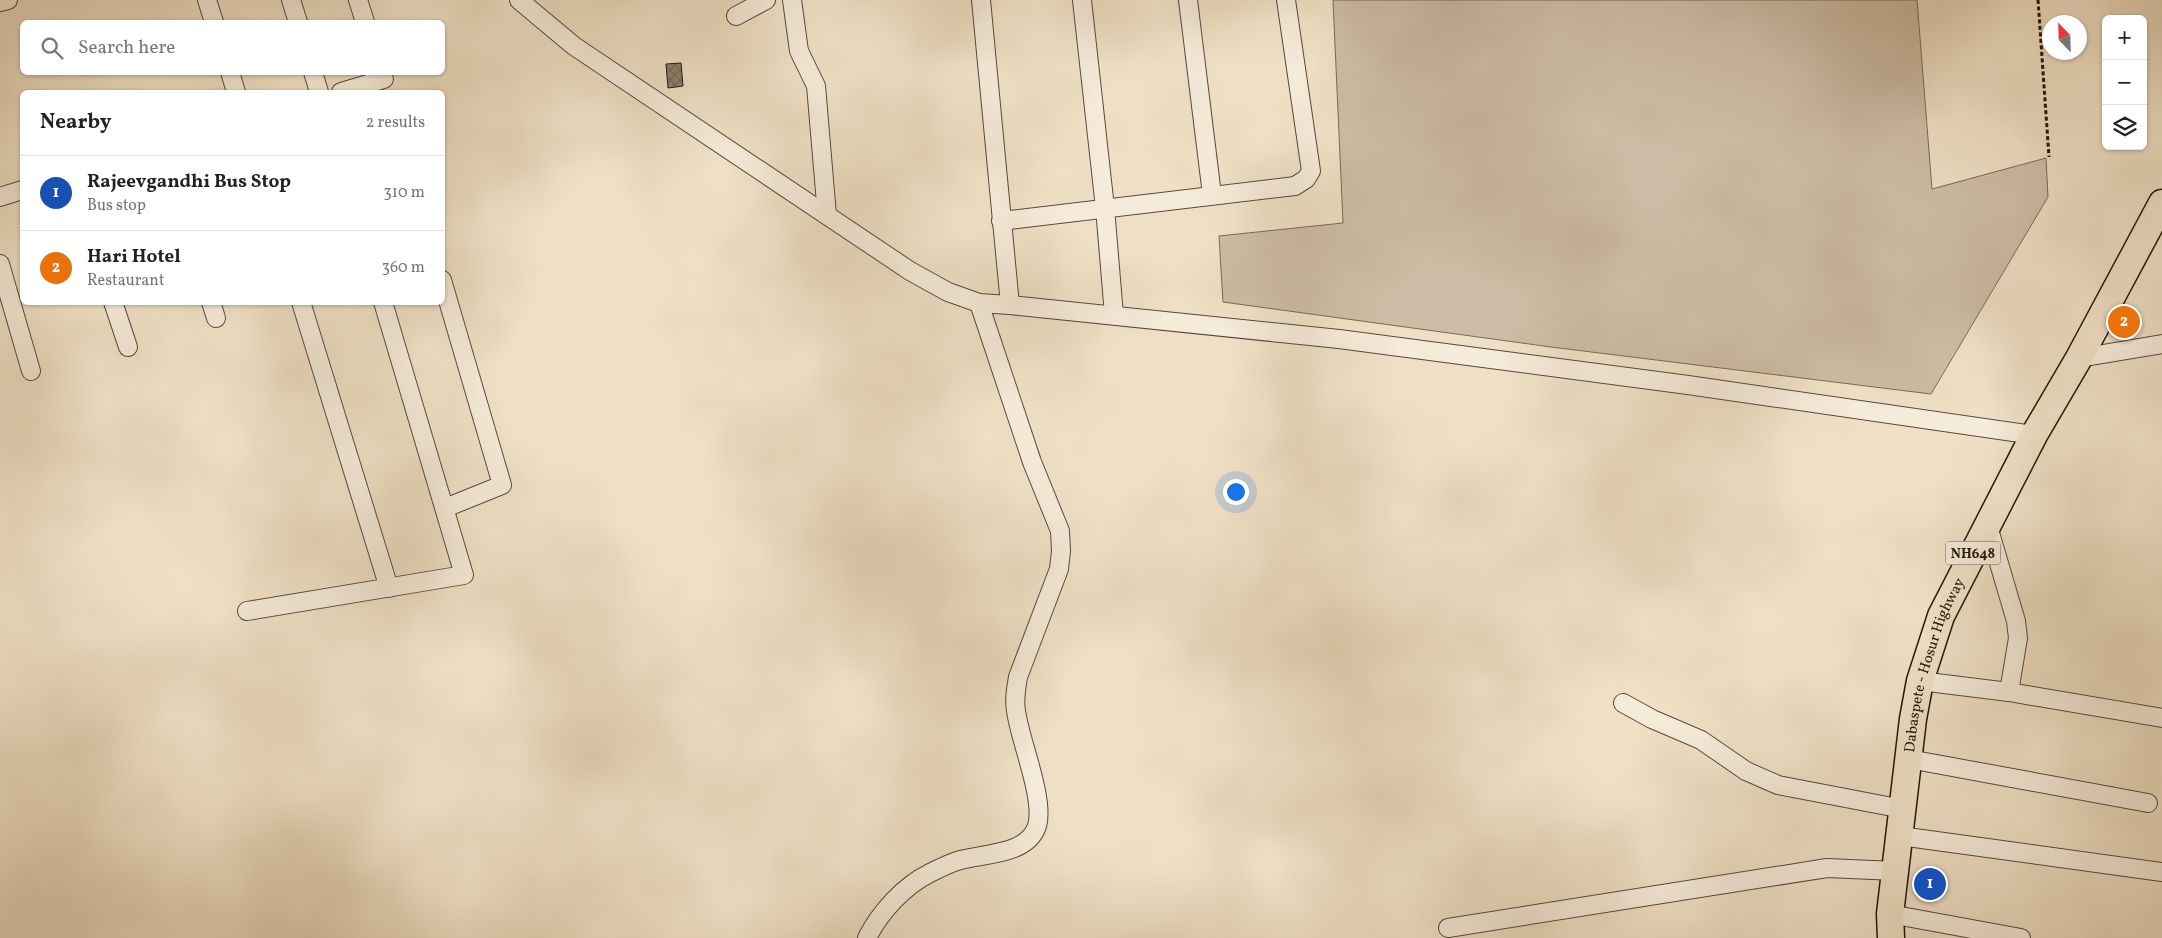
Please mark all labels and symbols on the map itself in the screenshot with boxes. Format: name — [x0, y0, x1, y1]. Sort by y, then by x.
north arrow — [2042, 15, 2087, 60]
pin: 2 — [2108, 303, 2140, 341]
your location — [1223, 479, 1249, 505]
road number: NH648 — [1946, 542, 2000, 564]
street label: Dabaspete - Hosur Highway — [1900, 575, 1971, 754]
pin: 1 — [1914, 865, 1946, 903]

